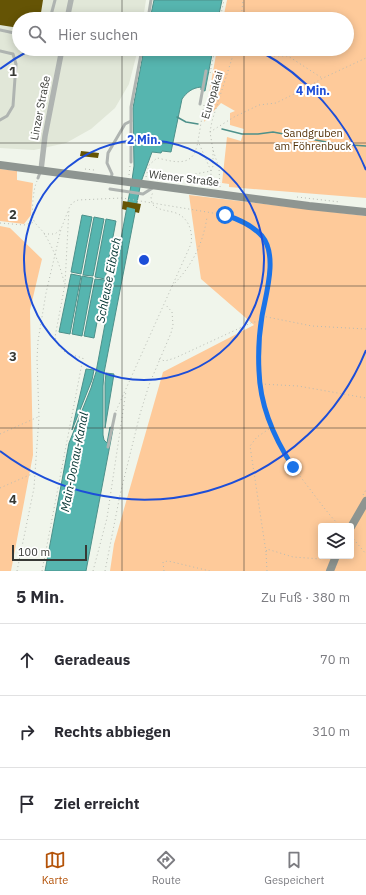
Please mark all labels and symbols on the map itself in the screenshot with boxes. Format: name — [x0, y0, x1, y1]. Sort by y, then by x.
text: 1 — [9, 63, 17, 80]
street label: Europakai — [198, 69, 226, 121]
street label: Linzer Straße — [27, 75, 53, 141]
text: 4 Min. — [296, 83, 330, 98]
park label: Sandgruben am Föhrenbuck — [275, 126, 351, 153]
text: 2 Min. — [127, 132, 161, 147]
street label: Wiener Straße — [148, 167, 220, 189]
text: 2 — [9, 206, 17, 223]
route start — [216, 206, 234, 224]
water label: Schleuse Eibach — [92, 236, 124, 324]
centre of rings — [137, 253, 151, 267]
text: 3 — [9, 348, 17, 365]
water label: Main-Donau-Kanal — [57, 410, 91, 513]
route end — [284, 458, 302, 476]
text: 4 — [9, 491, 17, 508]
scale bar — [12, 543, 87, 562]

